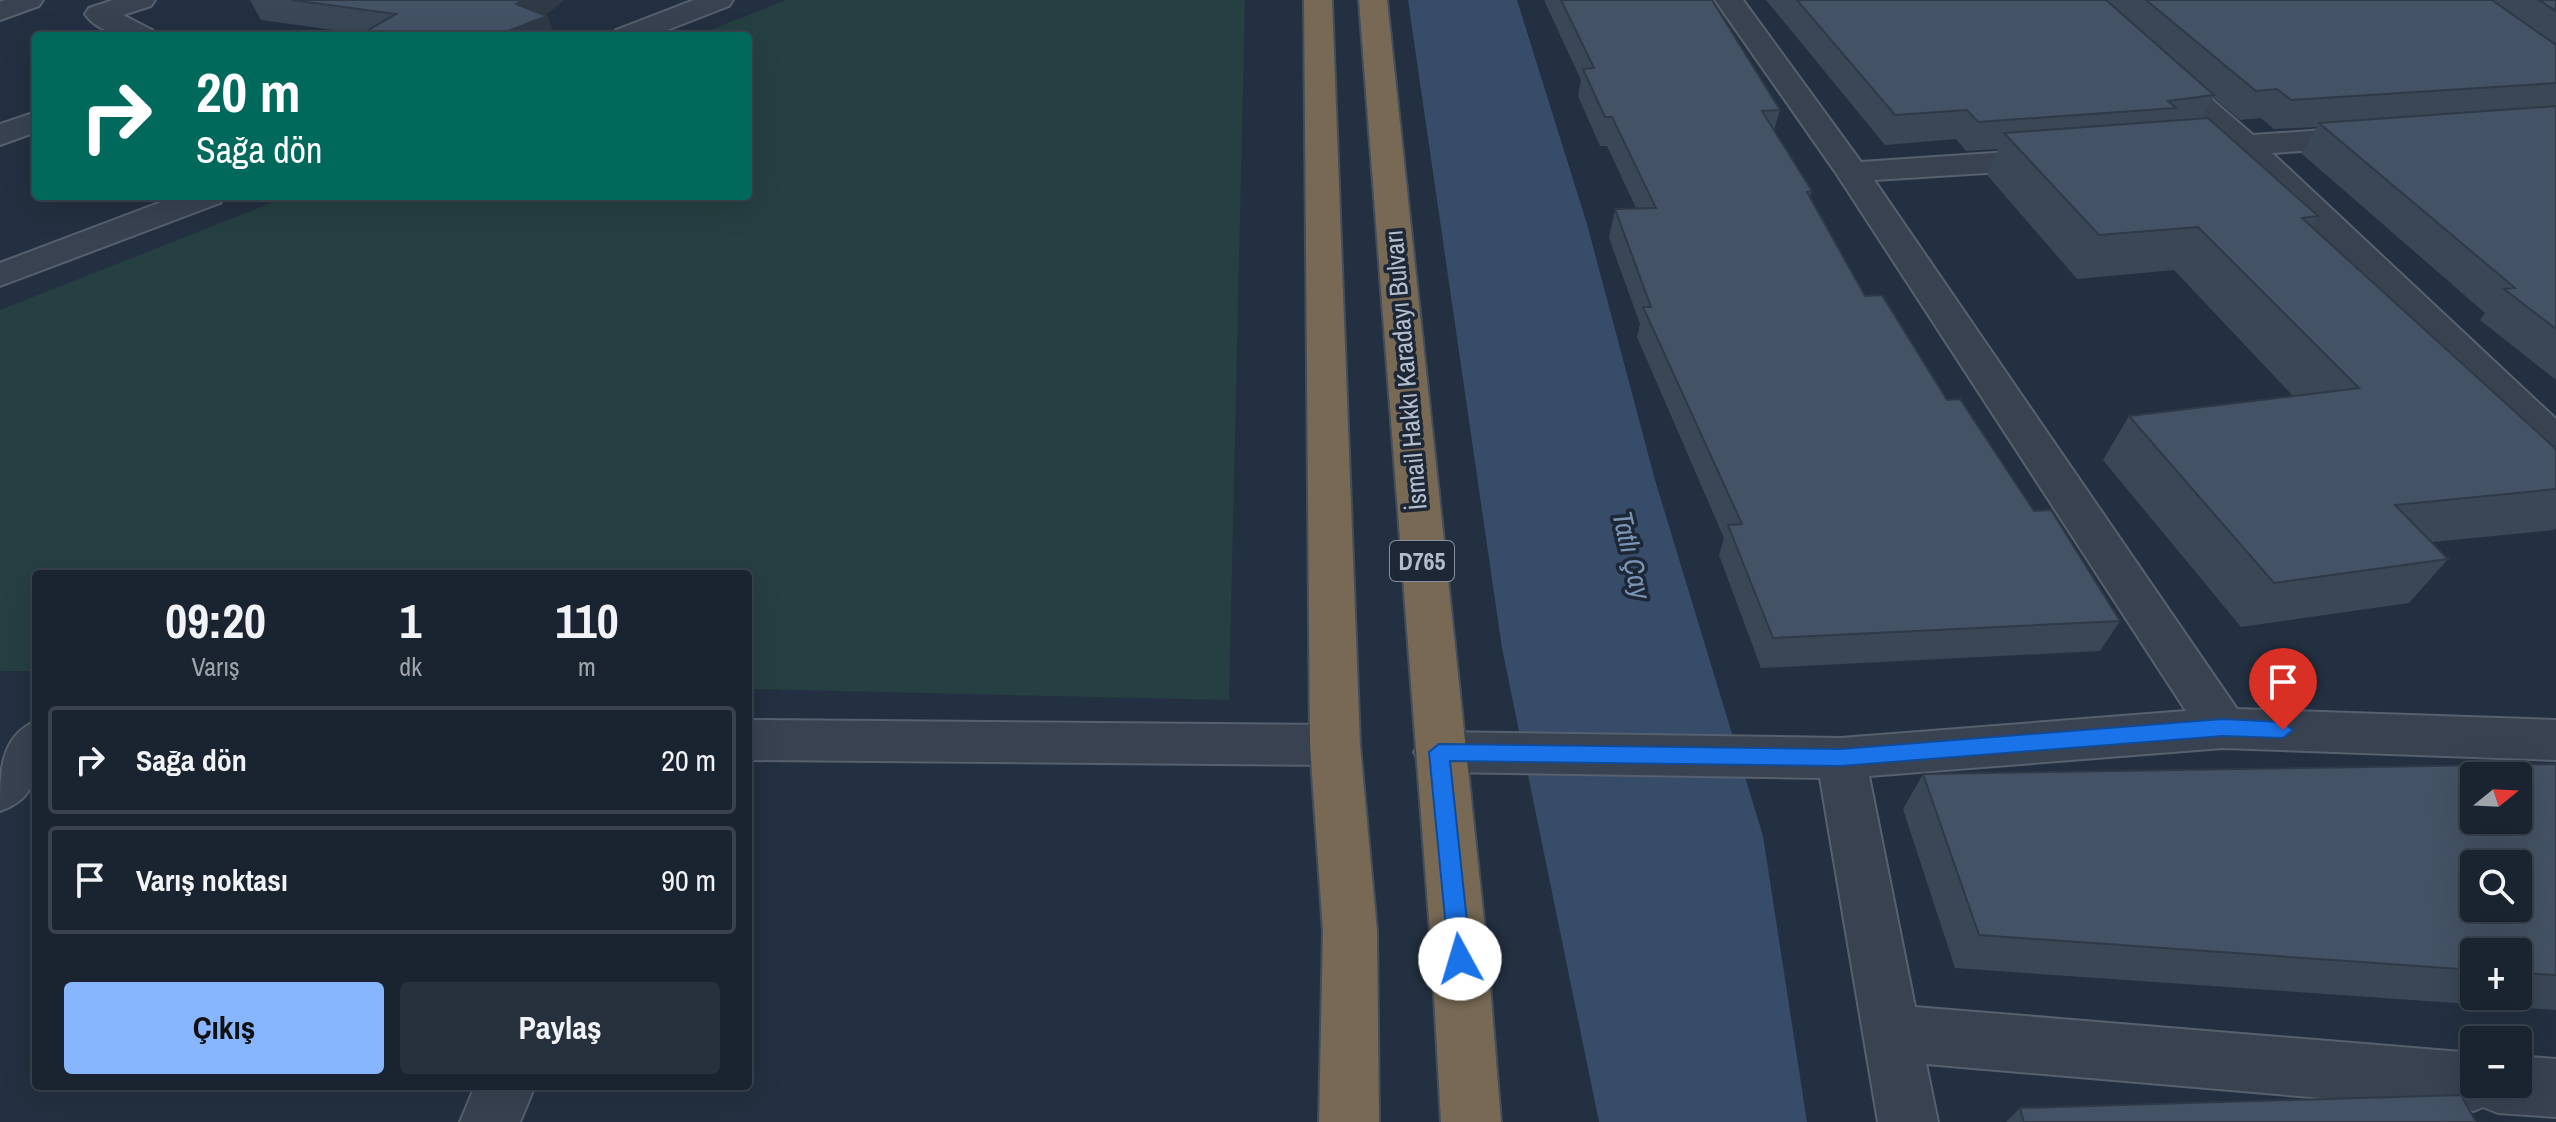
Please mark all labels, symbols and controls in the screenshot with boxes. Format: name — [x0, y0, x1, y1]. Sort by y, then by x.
text: 20 m — [196, 54, 301, 129]
icon: right — [64, 64, 168, 168]
text: Sağa dön — [196, 126, 322, 174]
street label: İsmail Hakkı Karadayı Bulvarı — [1375, 229, 1435, 511]
water label: Tatlı Çay — [1604, 507, 1661, 604]
road number: D765 — [1390, 541, 1454, 581]
text: 09:20 — [165, 588, 266, 653]
text: 1 — [400, 588, 421, 653]
text: 110 — [555, 588, 619, 653]
pin — [2249, 648, 2317, 730]
text: Varış — [192, 649, 240, 684]
text: dk — [399, 649, 422, 684]
text: m — [578, 649, 596, 684]
icon: arrive — [2261, 660, 2305, 704]
icon: right — [68, 738, 112, 782]
text: Sağa dön — [136, 740, 247, 780]
text: 20 m — [661, 740, 716, 780]
north arrow — [2460, 762, 2532, 834]
map controls — [2460, 762, 2532, 1098]
button: search — [2460, 850, 2532, 922]
icon: arrive — [68, 858, 112, 902]
text: Varış noktası — [136, 860, 288, 900]
text: 90 m — [661, 860, 716, 900]
position arrow — [1418, 917, 1502, 1001]
button: + — [2460, 938, 2532, 1010]
button: Çıkış — [64, 982, 384, 1074]
button: Paylaş — [400, 982, 720, 1074]
button: − — [2460, 1026, 2532, 1098]

